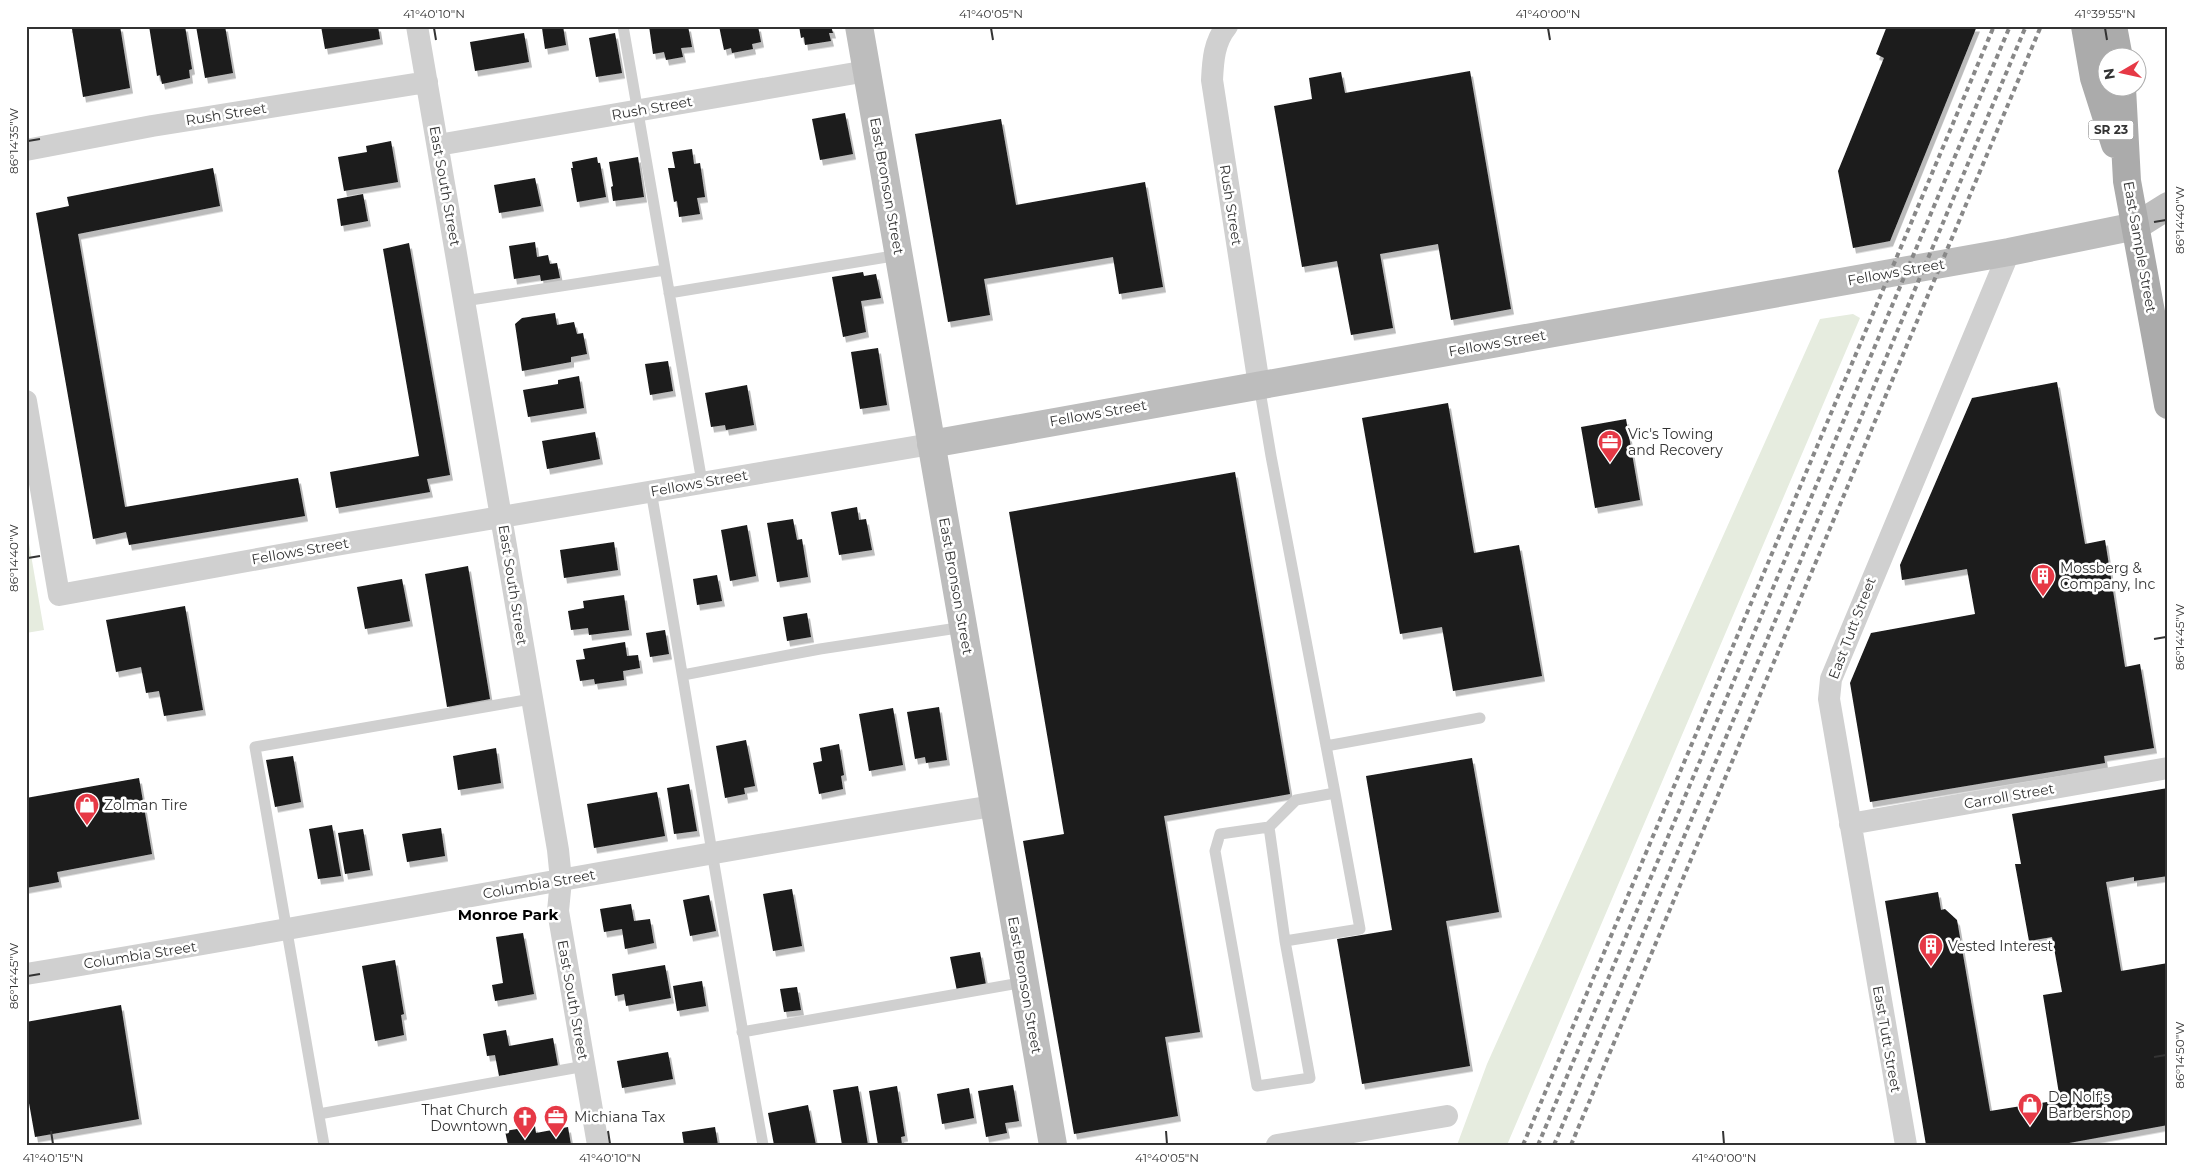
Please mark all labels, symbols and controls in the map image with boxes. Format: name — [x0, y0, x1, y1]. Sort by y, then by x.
text: 41°40'10"N — [403, 6, 465, 21]
text: 41°40'05"N — [959, 6, 1023, 21]
text: 41°40'00"N — [1515, 6, 1581, 21]
text: 41°39'55"N — [2074, 6, 2136, 21]
north arrow — [2096, 48, 2146, 98]
text: N — [2099, 67, 2119, 81]
street label: Rush Street — [610, 92, 694, 124]
street label: Rush Street — [184, 99, 268, 129]
text: 86°14'35"W — [6, 108, 21, 174]
street label: East Bronson Street — [866, 116, 908, 256]
road number: SR 23 — [2088, 120, 2134, 140]
street label: East South Street — [426, 125, 464, 248]
street label: Rush Street — [1216, 163, 1246, 247]
street label: East Sample Street — [2120, 180, 2160, 314]
text: 86°14'40"W — [2172, 186, 2187, 254]
street label: Fellows Street — [1846, 255, 1946, 289]
street label: Fellows Street — [1447, 326, 1547, 360]
street label: Fellows Street — [1048, 396, 1148, 430]
place label: Vic's Towing and Recovery — [1628, 425, 1723, 459]
office icon: Vic's Towing and Recovery — [1597, 429, 1623, 463]
street label: Fellows Street — [649, 466, 749, 500]
street label: East Bronson Street — [935, 516, 977, 656]
text: 86°14'40"W — [6, 524, 21, 592]
street label: East South Street — [495, 524, 531, 647]
street label: Fellows Street — [250, 534, 350, 568]
place label: Mossberg & Company, Inc — [2060, 559, 2156, 593]
building icon: Mossberg & Company, Inc — [2030, 563, 2056, 597]
street label: East Tutt Street — [1824, 574, 1880, 682]
text: 86°14'45"W — [2172, 604, 2187, 670]
street label: Carroll Street — [1962, 779, 2056, 813]
shop icon: Zolman Tire — [74, 792, 100, 826]
place label: Zolman Tire — [104, 796, 187, 814]
street label: Columbia Street — [481, 865, 597, 903]
district label: Monroe Park — [458, 905, 558, 924]
street label: East Bronson Street — [1004, 915, 1046, 1055]
building icon: Vested Interest — [1918, 933, 1944, 967]
street label: Columbia Street — [82, 937, 198, 973]
place label: Vested Interest — [1948, 937, 2054, 955]
street label: East South Street — [554, 939, 592, 1062]
text: 86°14'45"W — [6, 943, 21, 1009]
street label: East Tutt Street — [1869, 984, 1905, 1094]
text: 86°14'50"W — [2172, 1021, 2187, 1089]
place label: De Nolf's Barbershop — [2048, 1088, 2130, 1122]
shop icon: De Nolf's Barbershop — [2017, 1092, 2043, 1126]
place label: That Church Downtown — [421, 1101, 508, 1135]
office icon: Michiana Tax — [543, 1104, 569, 1138]
church icon: That Church Downtown — [512, 1105, 538, 1139]
place label: Michiana Tax — [574, 1108, 666, 1126]
text: 41°40'15"N — [23, 1150, 83, 1165]
text: 41°40'10"N — [579, 1150, 641, 1165]
text: 41°40'05"N — [1135, 1150, 1199, 1165]
text: 41°40'00"N — [1691, 1150, 1757, 1165]

